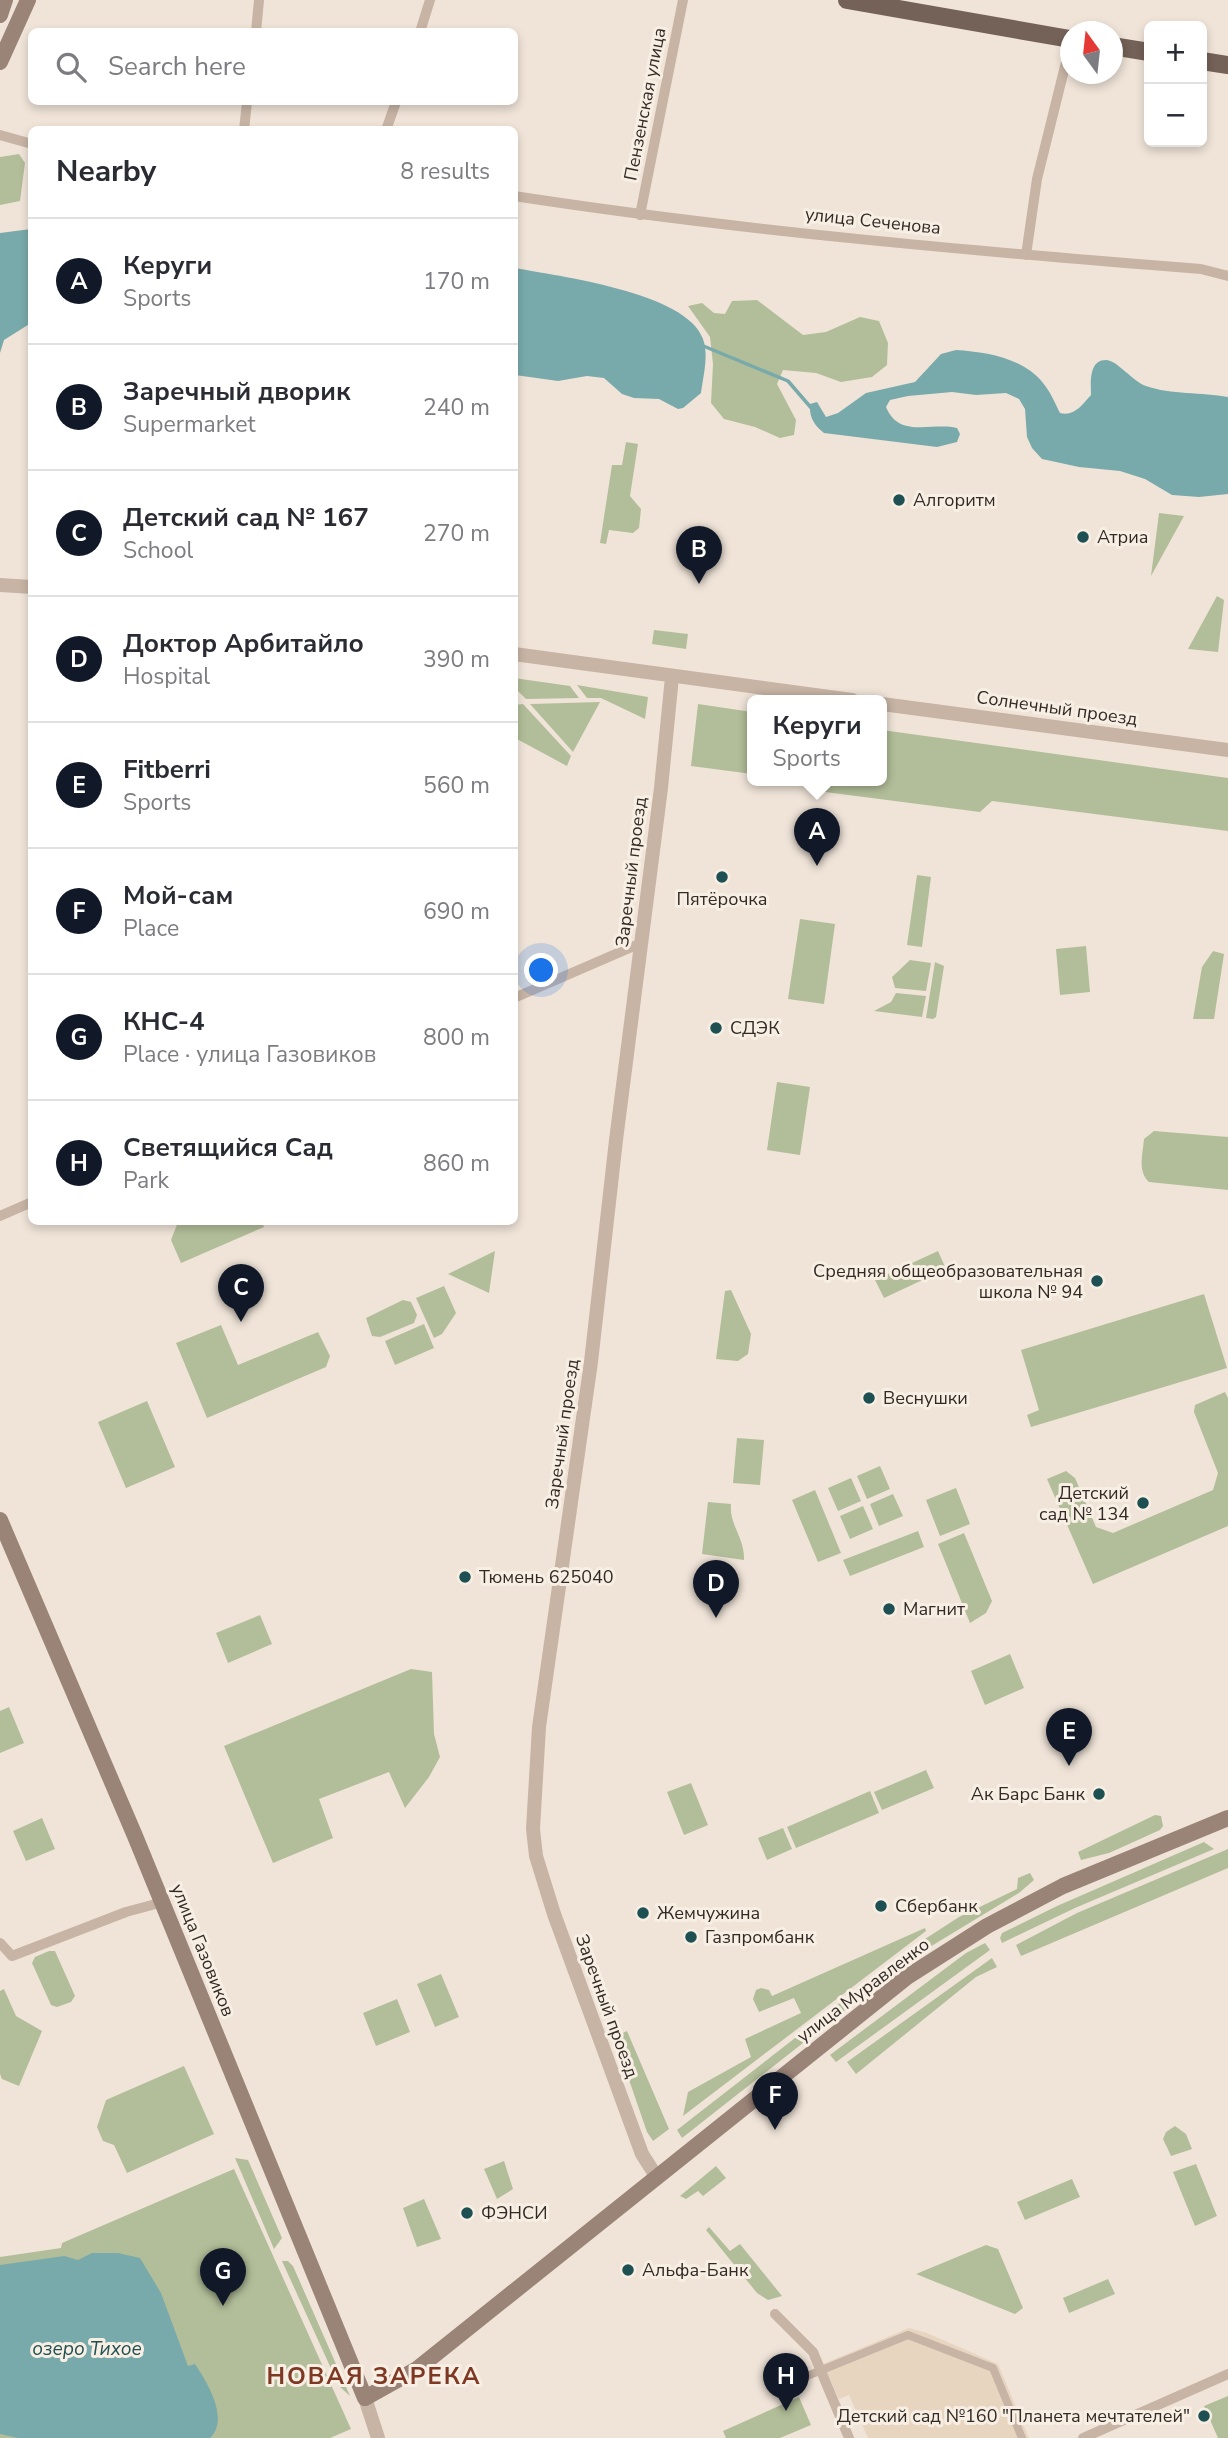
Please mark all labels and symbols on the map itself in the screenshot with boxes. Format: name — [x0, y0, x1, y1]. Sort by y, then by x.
north arrow — [1060, 21, 1123, 84]
street label: Пензенская улица — [618, 25, 672, 183]
street label: улица Сеченова — [804, 202, 942, 240]
place label: Алгоритм — [913, 488, 996, 512]
marker: Алгоритм — [891, 492, 907, 508]
place label: Атриа — [1097, 525, 1148, 549]
pin: B — [676, 526, 722, 584]
marker: Атриа — [1075, 529, 1091, 545]
street label: Солнечный проезд — [975, 685, 1139, 731]
street label: Заречный проезд — [610, 795, 652, 949]
pin: A — [794, 808, 840, 866]
marker: Пятёрочка — [714, 869, 730, 885]
place label: Пятёрочка — [677, 887, 768, 911]
your location — [524, 953, 558, 987]
place label: СДЭК — [730, 1016, 780, 1040]
marker: СДЭК — [708, 1020, 724, 1036]
place label: Средняя общеобразовательная школа № 94 — [813, 1259, 1083, 1304]
pin: C — [218, 1264, 264, 1322]
marker: Средняя общеобразовательная школа № 94 — [1089, 1273, 1105, 1289]
street label: Заречный проезд — [540, 1357, 584, 1511]
place label: Веснушки — [883, 1386, 968, 1410]
marker: Веснушки — [861, 1390, 877, 1406]
place label: Детский сад № 134 — [1039, 1481, 1129, 1526]
marker: Детский сад № 134 — [1135, 1495, 1151, 1511]
pin: D — [693, 1560, 739, 1618]
place label: Тюмень 625040 — [479, 1565, 614, 1589]
marker: Тюмень 625040 — [457, 1569, 473, 1585]
place label: Магнит — [903, 1597, 965, 1621]
marker: Магнит — [881, 1601, 897, 1617]
pin: E — [1046, 1708, 1092, 1766]
place label: Ак Барс Банк — [971, 1782, 1086, 1806]
marker: Ак Барс Банк — [1091, 1786, 1107, 1802]
street label: улица Газовиков — [165, 1880, 241, 2020]
place label: Сбербанк — [895, 1894, 978, 1918]
marker: Сбербанк — [873, 1898, 889, 1914]
place label: Жемчужина — [657, 1901, 760, 1925]
marker: Жемчужина — [635, 1905, 651, 1921]
place label: Газпромбанк — [705, 1925, 815, 1949]
marker: Газпромбанк — [683, 1929, 699, 1945]
street label: Заречный проезд — [570, 1931, 644, 2082]
street label: улица Муравленко — [792, 1932, 934, 2048]
pin: F — [752, 2072, 798, 2130]
place label: ФЭНСИ — [481, 2201, 547, 2225]
marker: ФЭНСИ — [459, 2205, 475, 2221]
pin: G — [200, 2248, 246, 2306]
place label: Альфа-Банк — [642, 2258, 749, 2282]
marker: Альфа-Банк — [620, 2262, 636, 2278]
water label: озеро Тихое — [32, 2336, 142, 2362]
pin: H — [763, 2353, 809, 2411]
district label: НОВАЯ ЗАРЕКА — [266, 2360, 482, 2392]
place label: Детский сад №160 "Планета мечтателей" — [837, 2404, 1190, 2428]
marker: Детский сад №160 "Планета мечтателей" — [1196, 2408, 1212, 2424]

